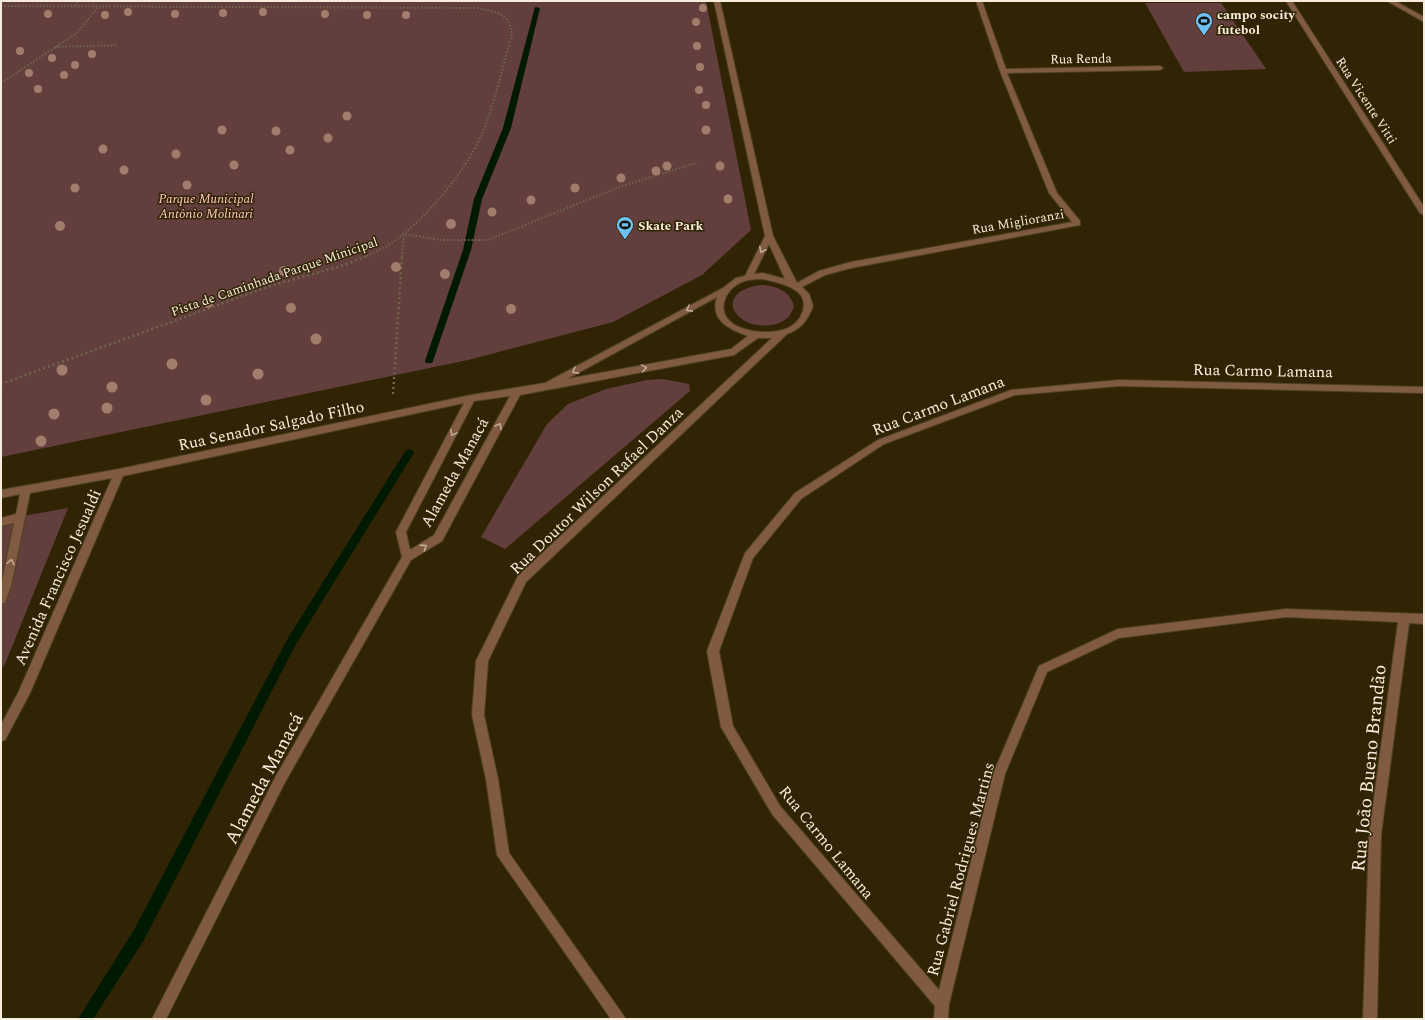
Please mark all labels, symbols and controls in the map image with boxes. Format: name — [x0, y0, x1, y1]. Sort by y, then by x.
place label: campo socity futebol — [1217, 5, 1296, 40]
sports icon: campo socity futebol — [1194, 11, 1214, 36]
street label: Rua Renda — [1050, 48, 1113, 70]
street label: Rua Vicente Vitti — [1330, 53, 1402, 148]
park label: Parque Municipal Antônio Molinari — [158, 189, 254, 224]
street label: Rua Miglioranzi — [970, 204, 1066, 240]
sports icon: Skate Park — [615, 215, 635, 240]
place label: Skate Park — [638, 216, 703, 236]
street label: Pista de Caminhada Parque Minicipal — [168, 232, 381, 322]
one-way arrow — [759, 245, 767, 253]
one-way arrow — [686, 304, 694, 312]
street label: Rua Carmo Lamana — [1193, 358, 1333, 384]
one-way arrow — [641, 365, 647, 373]
one-way arrow — [572, 366, 579, 373]
street label: Rua Carmo Lamana — [869, 370, 1008, 442]
street label: Rua Senador Salgado Filho — [176, 395, 366, 457]
street label: Rua Doutor Wilson Rafael Danza — [504, 401, 689, 580]
street label: Alameda Manacá — [415, 413, 495, 532]
one-way arrow — [494, 423, 501, 430]
one-way arrow — [450, 428, 457, 436]
street label: Avenida Francisco Jesualdi — [8, 485, 108, 669]
one-way arrow — [419, 545, 426, 552]
one-way arrow — [6, 559, 15, 565]
street label: Rua João Bueno Brandão — [1344, 663, 1395, 873]
street label: Alameda Manacá — [217, 707, 312, 850]
street label: Rua Gabriel Rodrigues Martins — [921, 760, 1001, 979]
street label: Rua Carmo Lamana — [773, 781, 880, 905]

